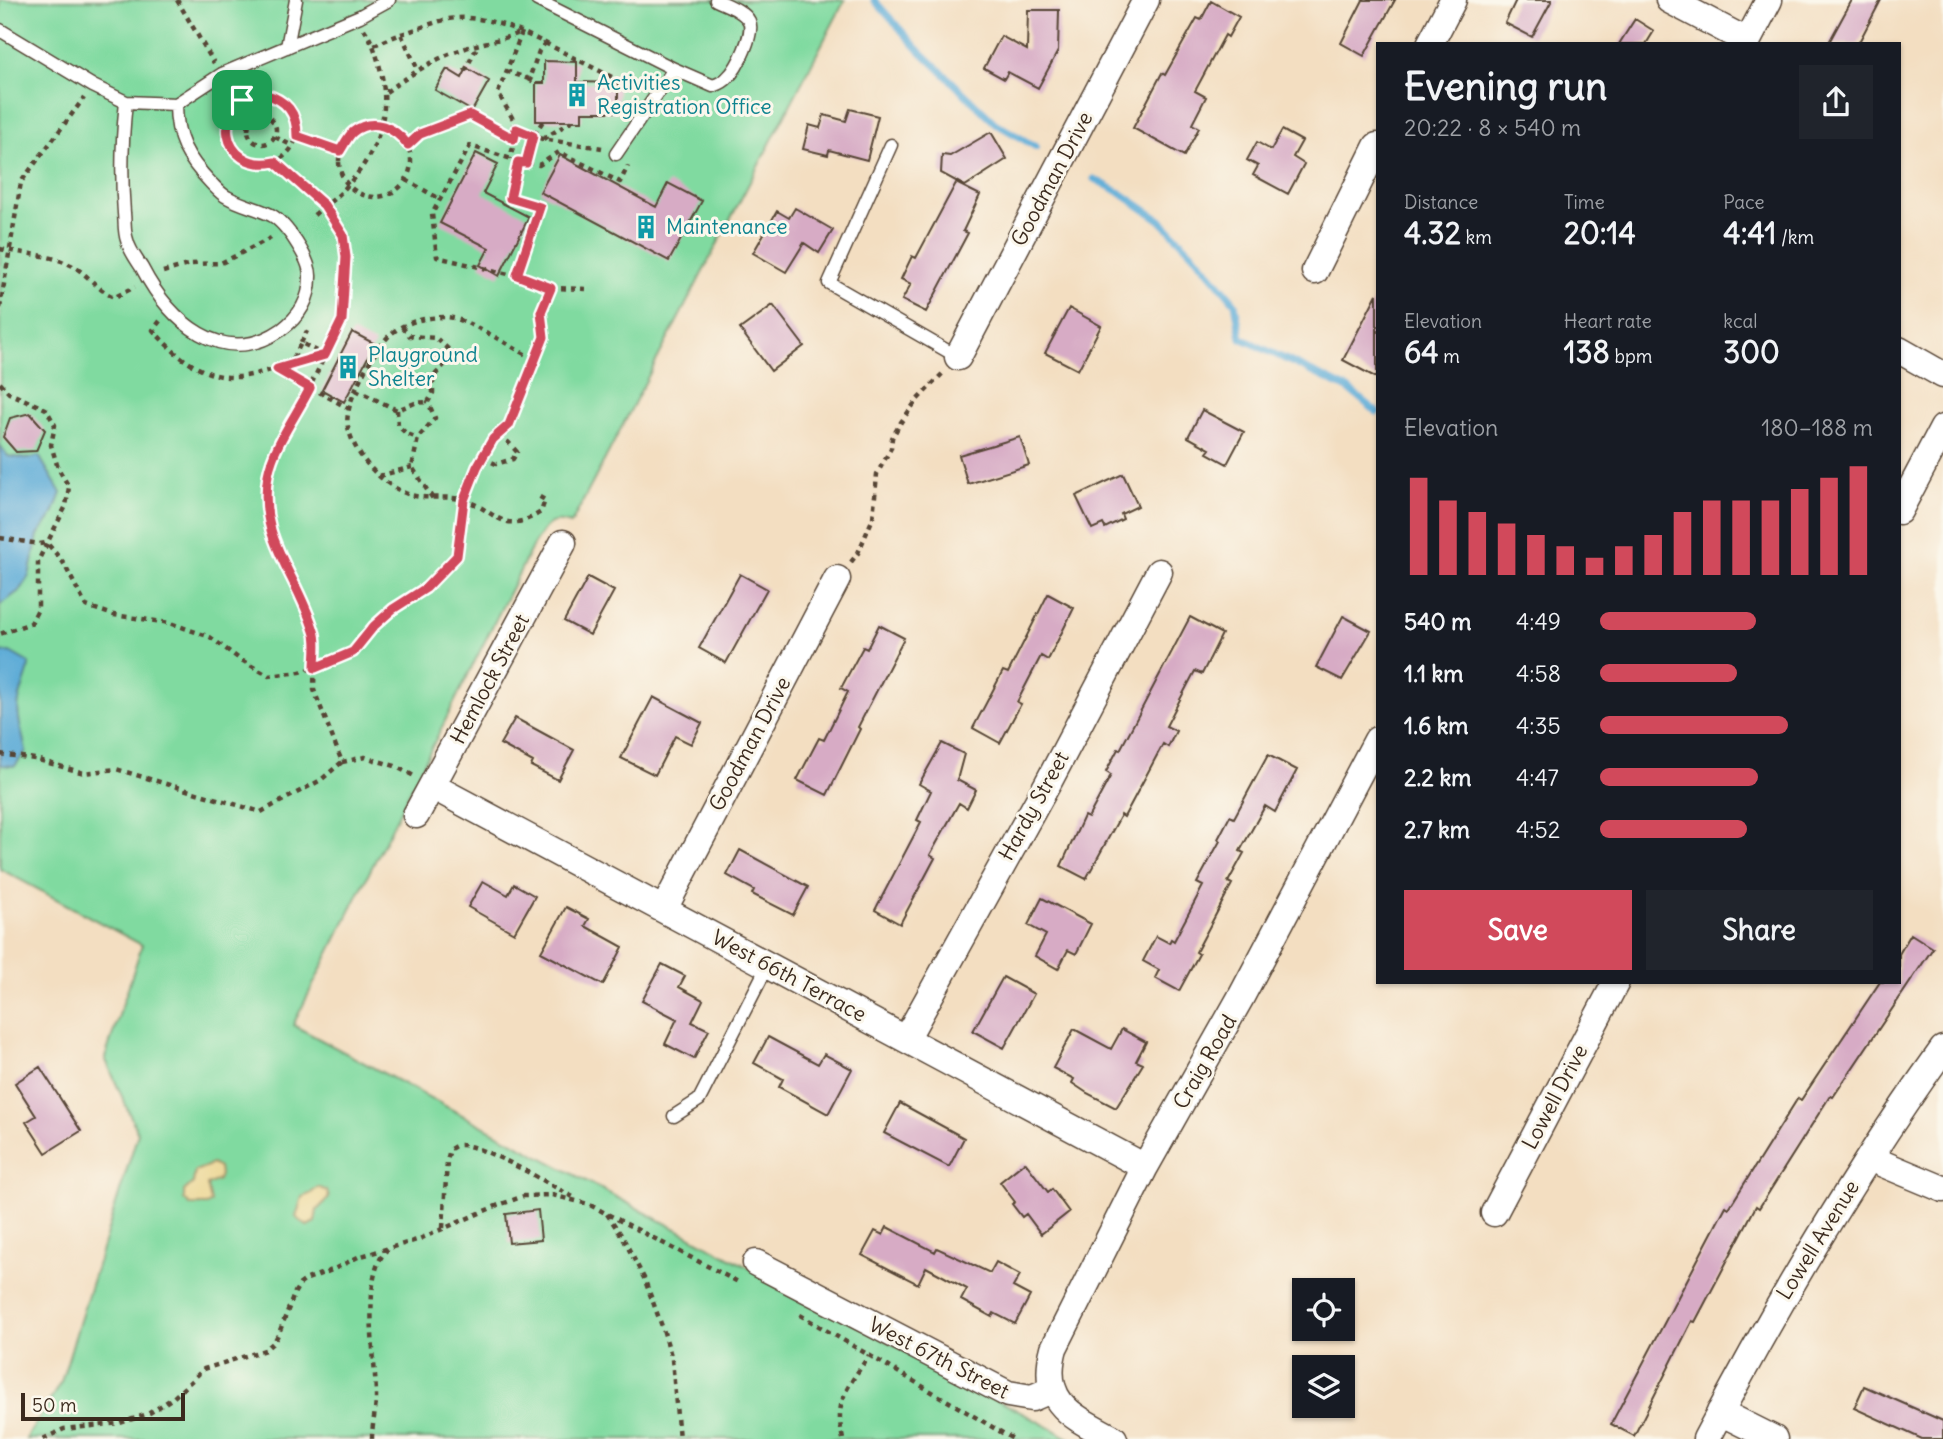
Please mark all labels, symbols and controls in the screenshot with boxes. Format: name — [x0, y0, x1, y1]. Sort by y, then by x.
text: Evening run — [1404, 63, 1607, 110]
button: share — [1799, 65, 1873, 139]
place label: Activities Registration Office — [597, 69, 772, 120]
pin — [212, 70, 272, 130]
icon: arrive — [223, 81, 261, 119]
building icon: Activities Registration Office — [563, 81, 591, 109]
street label: Goodman Drive — [1005, 107, 1098, 251]
text: 20:22 · 8 × 540 m — [1404, 113, 1581, 142]
text: Distance — [1404, 190, 1478, 214]
text: Time — [1564, 190, 1605, 214]
text: Pace — [1723, 190, 1765, 214]
building icon: Maintenance — [632, 213, 660, 241]
place label: Maintenance — [666, 213, 788, 240]
text: 4.32 — [1404, 214, 1461, 252]
text: 20:14 — [1564, 214, 1636, 252]
text: 4:41 — [1723, 214, 1776, 252]
text: km — [1461, 225, 1492, 249]
text: /km — [1776, 225, 1814, 249]
text: Elevation — [1404, 309, 1482, 333]
text: Heart rate — [1564, 309, 1652, 333]
text: kcal — [1723, 309, 1758, 333]
text: 64 — [1404, 333, 1439, 371]
text: 138 — [1564, 333, 1610, 371]
text: 300 — [1723, 333, 1780, 371]
place label: Playground Shelter — [368, 341, 478, 392]
text: m — [1439, 344, 1460, 368]
text: bpm — [1610, 344, 1652, 368]
building icon: Playground Shelter — [334, 353, 362, 381]
text: Elevation — [1404, 413, 1498, 442]
text: 180–188 m — [1761, 413, 1873, 442]
text: 540 m — [1404, 607, 1471, 636]
text: 4:49 — [1516, 607, 1561, 636]
street label: Hemlock Street — [444, 609, 535, 749]
text: 1.1 km — [1404, 659, 1463, 688]
text: 4:58 — [1516, 659, 1561, 688]
street label: Goodman Drive — [703, 672, 796, 816]
text: 1.6 km — [1404, 711, 1469, 740]
text: 4:35 — [1516, 711, 1561, 740]
street label: Hardy Street — [992, 746, 1075, 865]
text: 2.2 km — [1404, 763, 1471, 792]
text: 4:47 — [1516, 763, 1559, 792]
text: 2.7 km — [1404, 815, 1470, 844]
text: 4:52 — [1516, 815, 1560, 844]
button: Save — [1404, 890, 1632, 970]
button: Share — [1646, 890, 1873, 970]
street label: West 66th Terrace — [707, 924, 871, 1028]
street label: Craig Road — [1167, 1010, 1242, 1114]
street label: Lowell Drive — [1516, 1040, 1593, 1154]
street label: Lowell Avenue — [1770, 1175, 1865, 1304]
map controls — [1292, 1278, 1355, 1418]
button: locate — [1292, 1278, 1355, 1341]
street label: West 67th Street — [865, 1311, 1014, 1405]
button: layers — [1292, 1355, 1355, 1418]
scale bar — [21, 1390, 186, 1422]
text: 50 m — [32, 1393, 77, 1417]

